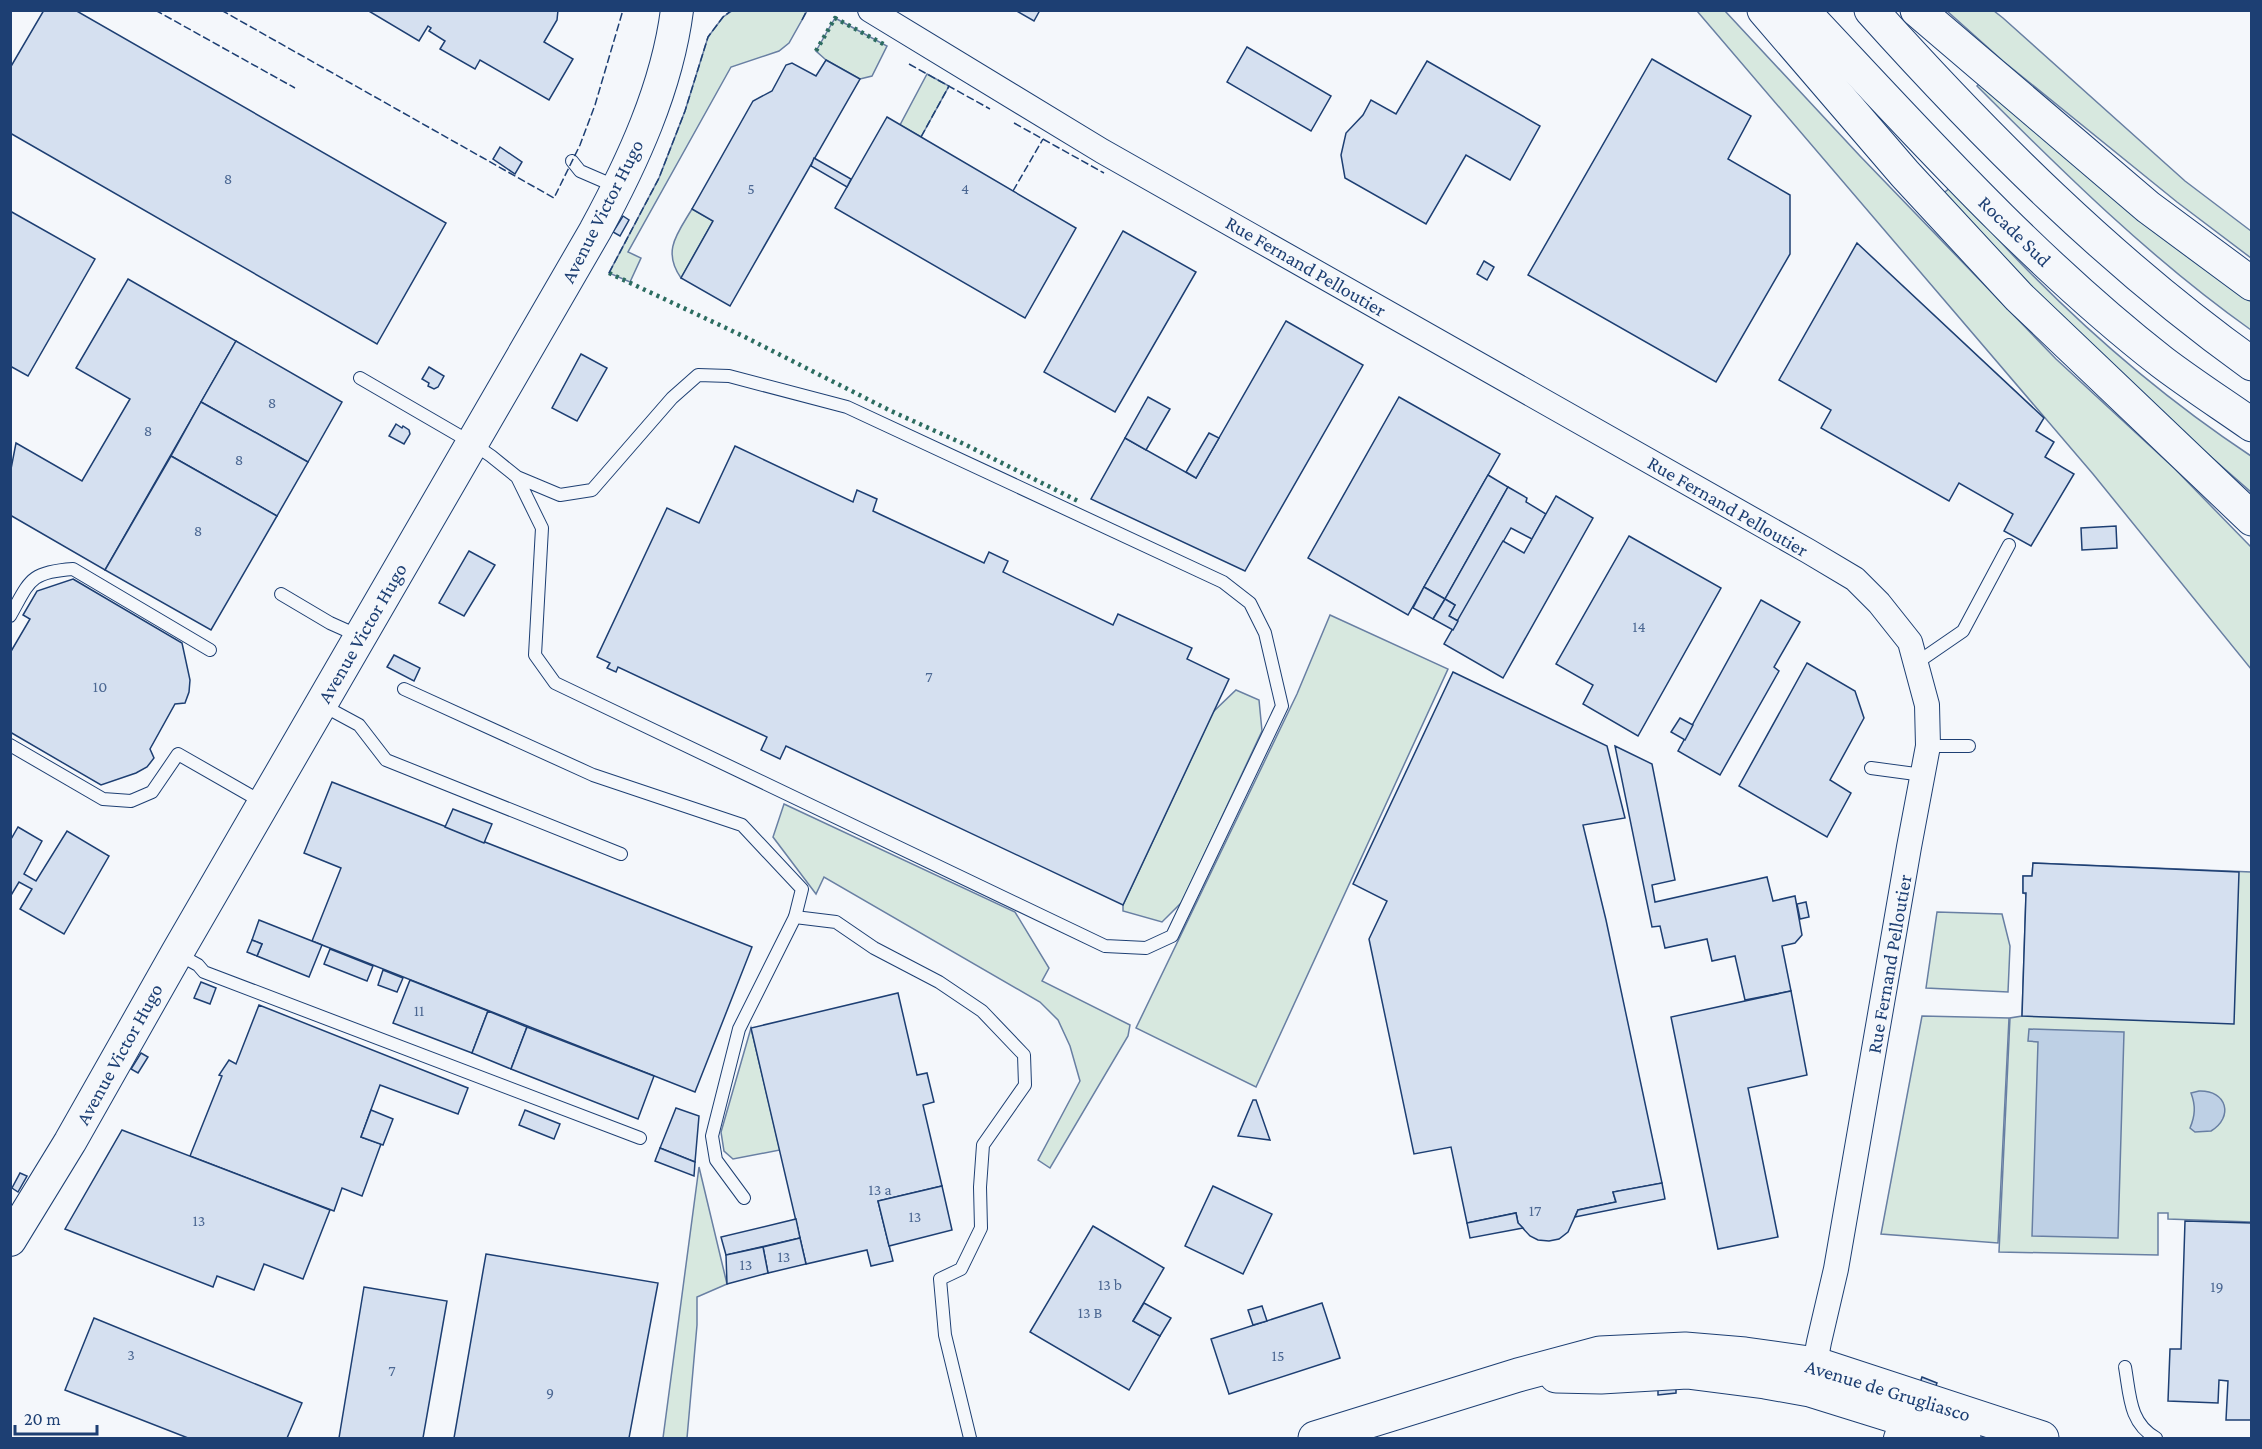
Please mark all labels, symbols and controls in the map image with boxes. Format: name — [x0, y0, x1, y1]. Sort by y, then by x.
street label: Avenue Victor Hugo — [556, 136, 649, 287]
house number: 8 — [224, 170, 232, 187]
house number: 5 — [747, 180, 755, 197]
house number: 4 — [961, 180, 969, 197]
street label: Rocade Sud — [1974, 191, 2056, 271]
street label: Rue Fernand Pelloutier — [1222, 211, 1390, 321]
house number: 8 — [268, 394, 276, 411]
house number: 8 — [144, 422, 152, 439]
house number: 8 — [235, 451, 243, 468]
street label: Rue Fernand Pelloutier — [1644, 451, 1812, 561]
house number: 8 — [194, 522, 202, 539]
street label: Avenue Victor Hugo — [313, 559, 412, 707]
house number: 14 — [1632, 618, 1646, 635]
house number: 7 — [925, 668, 933, 685]
house number: 10 — [93, 678, 107, 695]
street label: Rue Fernand Pelloutier — [1862, 873, 1916, 1055]
street label: Avenue Victor Hugo — [71, 980, 168, 1129]
house number: 11 — [414, 1002, 424, 1019]
house number: 13 a — [868, 1181, 892, 1198]
house number: 17 — [1529, 1202, 1542, 1219]
house number: 13 — [909, 1208, 921, 1225]
house number: 13 — [193, 1212, 205, 1229]
house number: 13 — [778, 1248, 790, 1265]
house number: 13 — [740, 1256, 752, 1273]
house number: 13 b — [1098, 1276, 1122, 1293]
house number: 19 — [2210, 1278, 2224, 1295]
house number: 13 B — [1078, 1304, 1103, 1321]
house number: 3 — [127, 1346, 135, 1363]
house number: 15 — [1272, 1347, 1284, 1364]
street label: Avenue de Grugliasco — [1802, 1354, 1973, 1427]
house number: 7 — [388, 1362, 396, 1379]
house number: 9 — [546, 1384, 554, 1401]
scale bar — [15, 1398, 98, 1436]
text: 20 m — [24, 1409, 61, 1429]

